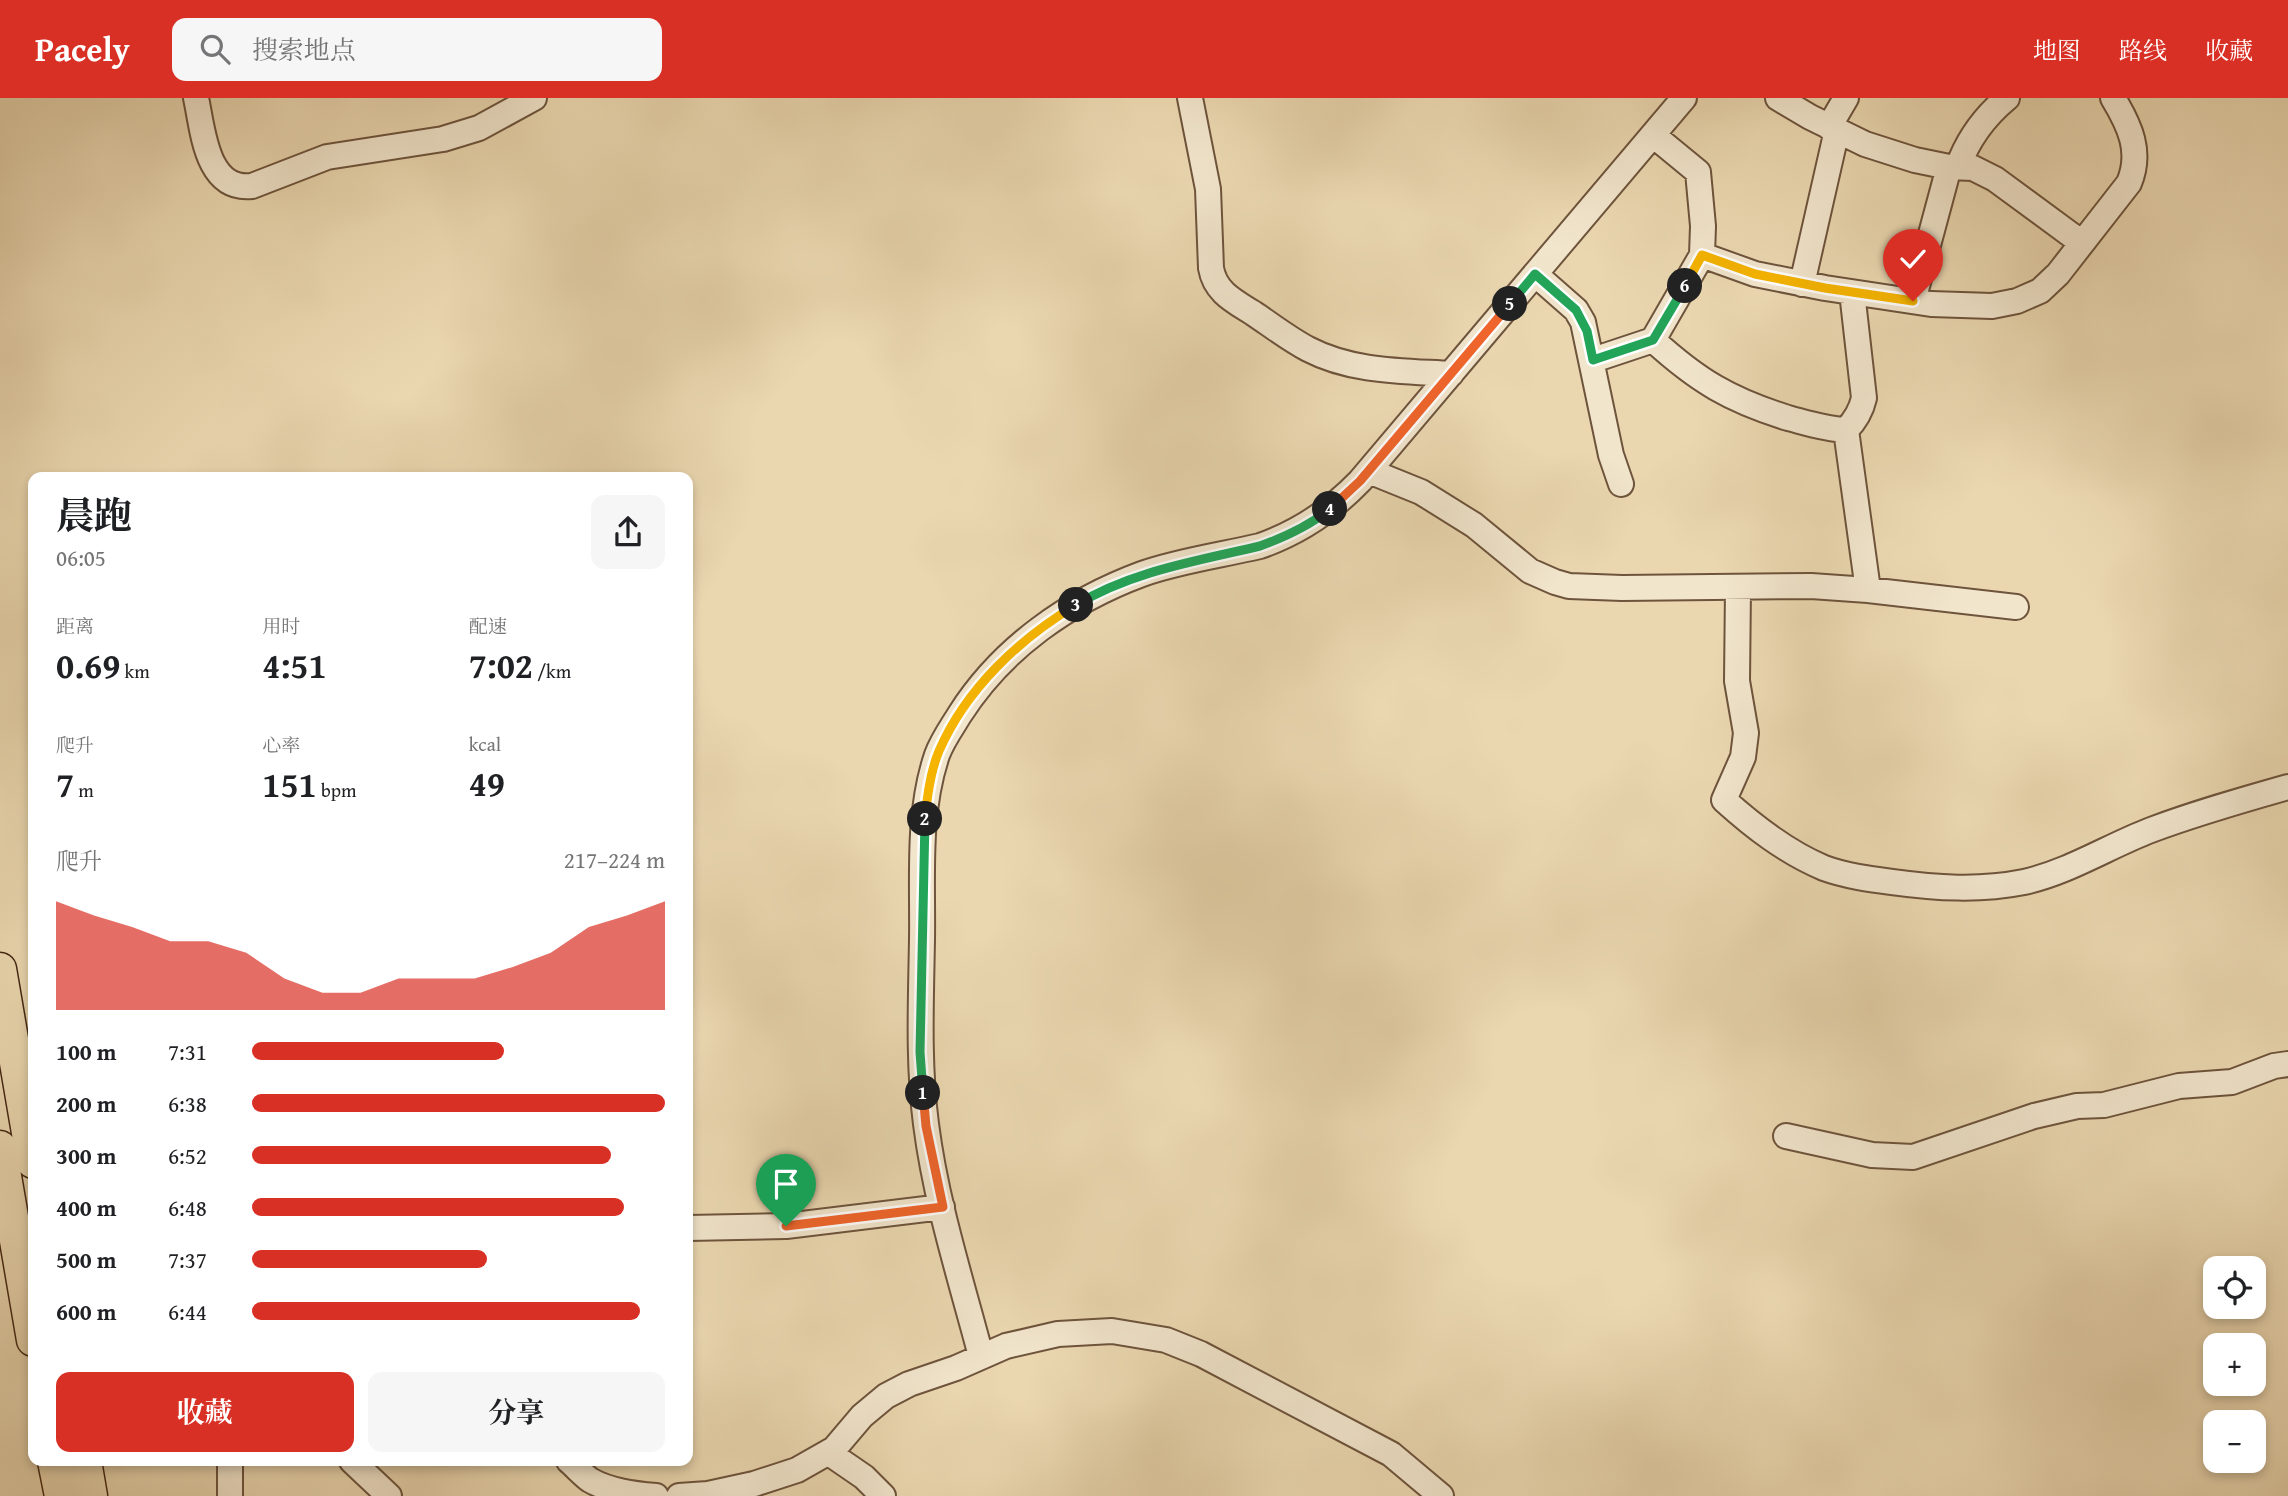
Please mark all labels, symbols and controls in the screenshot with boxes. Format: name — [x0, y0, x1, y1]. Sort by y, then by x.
search box — [172, 18, 662, 81]
text: Pacely — [35, 25, 130, 73]
icon: search — [196, 30, 234, 68]
text: 搜索地点 — [252, 30, 356, 69]
text: 地图 — [2033, 33, 2081, 68]
text: 路线 — [2119, 33, 2167, 68]
text: 收藏 — [2205, 33, 2253, 68]
pin — [1883, 229, 1943, 301]
icon: check — [1894, 240, 1932, 278]
pin: 6 — [1668, 268, 1702, 304]
text: 6 — [1680, 271, 1689, 299]
pin: 5 — [1492, 286, 1528, 322]
text: 5 — [1505, 289, 1514, 317]
text: 晨跑 — [56, 487, 132, 543]
pin: 4 — [1312, 492, 1348, 526]
text: 4 — [1325, 494, 1334, 522]
button: share — [591, 495, 665, 569]
text: 06:05 — [56, 541, 106, 574]
pin: 3 — [1058, 588, 1094, 622]
text: 3 — [1071, 590, 1080, 618]
text: 距离 — [56, 612, 94, 640]
text: 用时 — [262, 612, 300, 640]
text: 配速 — [469, 612, 507, 640]
text: 0.69 — [56, 640, 120, 691]
text: 4:51 — [262, 640, 327, 691]
text: 7:02 — [469, 640, 533, 691]
text: km — [120, 657, 150, 685]
text: /km — [533, 657, 571, 685]
text: kcal — [469, 730, 501, 758]
text: 爬升 — [56, 731, 94, 759]
text: 心率 — [262, 731, 300, 759]
text: 49 — [469, 758, 505, 809]
text: 7 — [56, 759, 74, 810]
text: 151 — [262, 759, 317, 810]
text: m — [74, 776, 94, 804]
text: bpm — [317, 776, 357, 804]
pin: 2 — [908, 802, 942, 836]
text: 2 — [920, 804, 929, 832]
text: 217–224 m — [564, 843, 665, 876]
text: 爬升 — [56, 844, 102, 877]
text: 100 m — [56, 1035, 117, 1068]
text: 7:31 — [168, 1035, 207, 1068]
pin: 1 — [906, 1076, 940, 1110]
text: 1 — [918, 1078, 927, 1106]
text: 200 m — [56, 1087, 117, 1120]
text: 6:38 — [168, 1087, 207, 1120]
text: 300 m — [56, 1139, 117, 1172]
text: 6:52 — [168, 1139, 207, 1172]
pin — [756, 1154, 816, 1226]
icon: arrive — [767, 1165, 805, 1203]
text: 400 m — [56, 1191, 117, 1224]
text: 6:48 — [168, 1191, 207, 1224]
text: 500 m — [56, 1243, 117, 1276]
text: 7:37 — [168, 1243, 207, 1276]
map controls — [2203, 1256, 2266, 1473]
button: locate — [2203, 1256, 2266, 1319]
text: 600 m — [56, 1295, 117, 1328]
text: 6:44 — [168, 1295, 207, 1328]
button: + — [2203, 1333, 2266, 1396]
button: 收藏 — [56, 1372, 354, 1452]
button: 分享 — [368, 1372, 665, 1452]
button: − — [2203, 1410, 2266, 1473]

